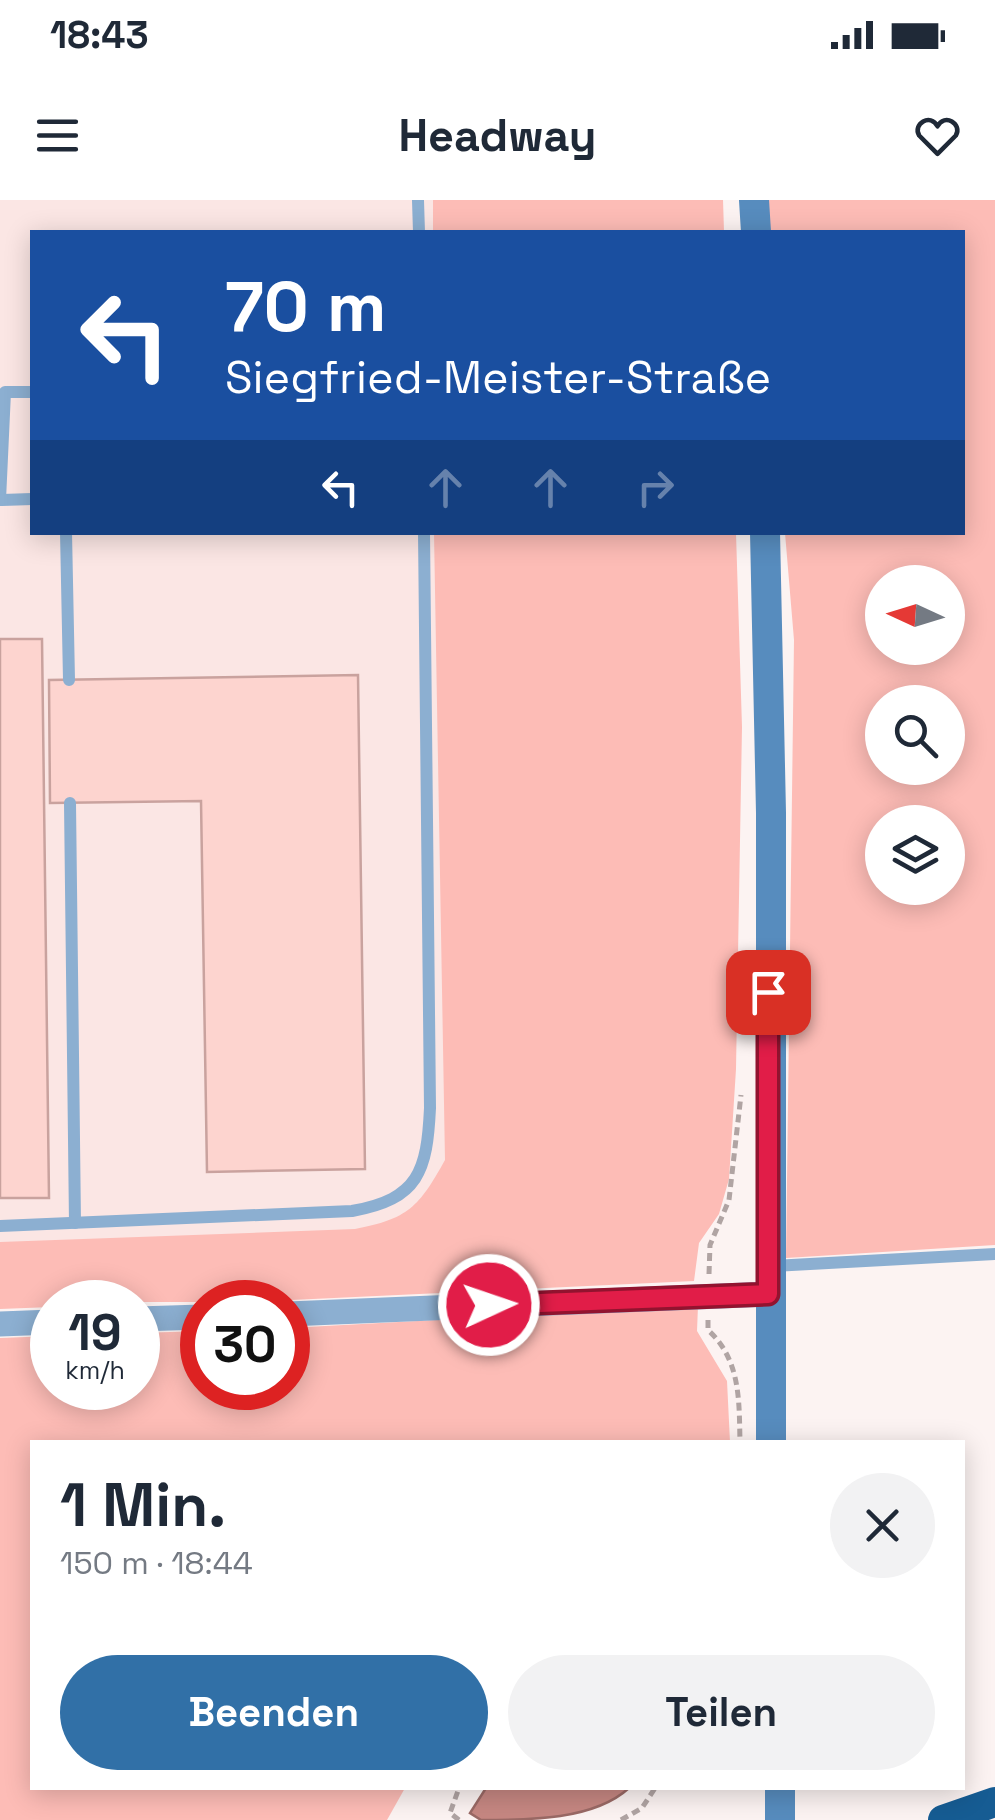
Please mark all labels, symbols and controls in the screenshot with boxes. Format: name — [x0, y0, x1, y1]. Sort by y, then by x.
text: 18:43 — [50, 11, 149, 59]
text: Headway — [398, 107, 597, 164]
icon: menu — [30, 108, 85, 163]
icon: heart — [910, 108, 965, 163]
text: 70 m — [225, 262, 386, 351]
icon: left — [60, 270, 190, 400]
text: Siegfried-Meister-Straße — [225, 349, 771, 406]
icon: left — [313, 460, 368, 515]
icon: ahead — [418, 460, 473, 515]
icon: ahead — [523, 460, 578, 515]
icon: right — [628, 460, 683, 515]
north arrow — [865, 565, 965, 665]
map controls — [865, 565, 965, 905]
button: search — [865, 685, 965, 785]
button: layers — [865, 805, 965, 905]
pin — [726, 950, 811, 1035]
icon: arrive — [741, 965, 796, 1020]
position arrow — [437, 1253, 541, 1357]
speed limit sign: 30 — [180, 1280, 310, 1410]
text: 19 — [68, 1301, 122, 1365]
text: km/h — [65, 1354, 125, 1386]
text: 1 Min. — [60, 1467, 226, 1544]
button: close — [830, 1473, 935, 1578]
text: 150 m · 18:44 — [60, 1543, 253, 1583]
button: Beenden — [60, 1655, 488, 1770]
button: Teilen — [508, 1655, 935, 1770]

